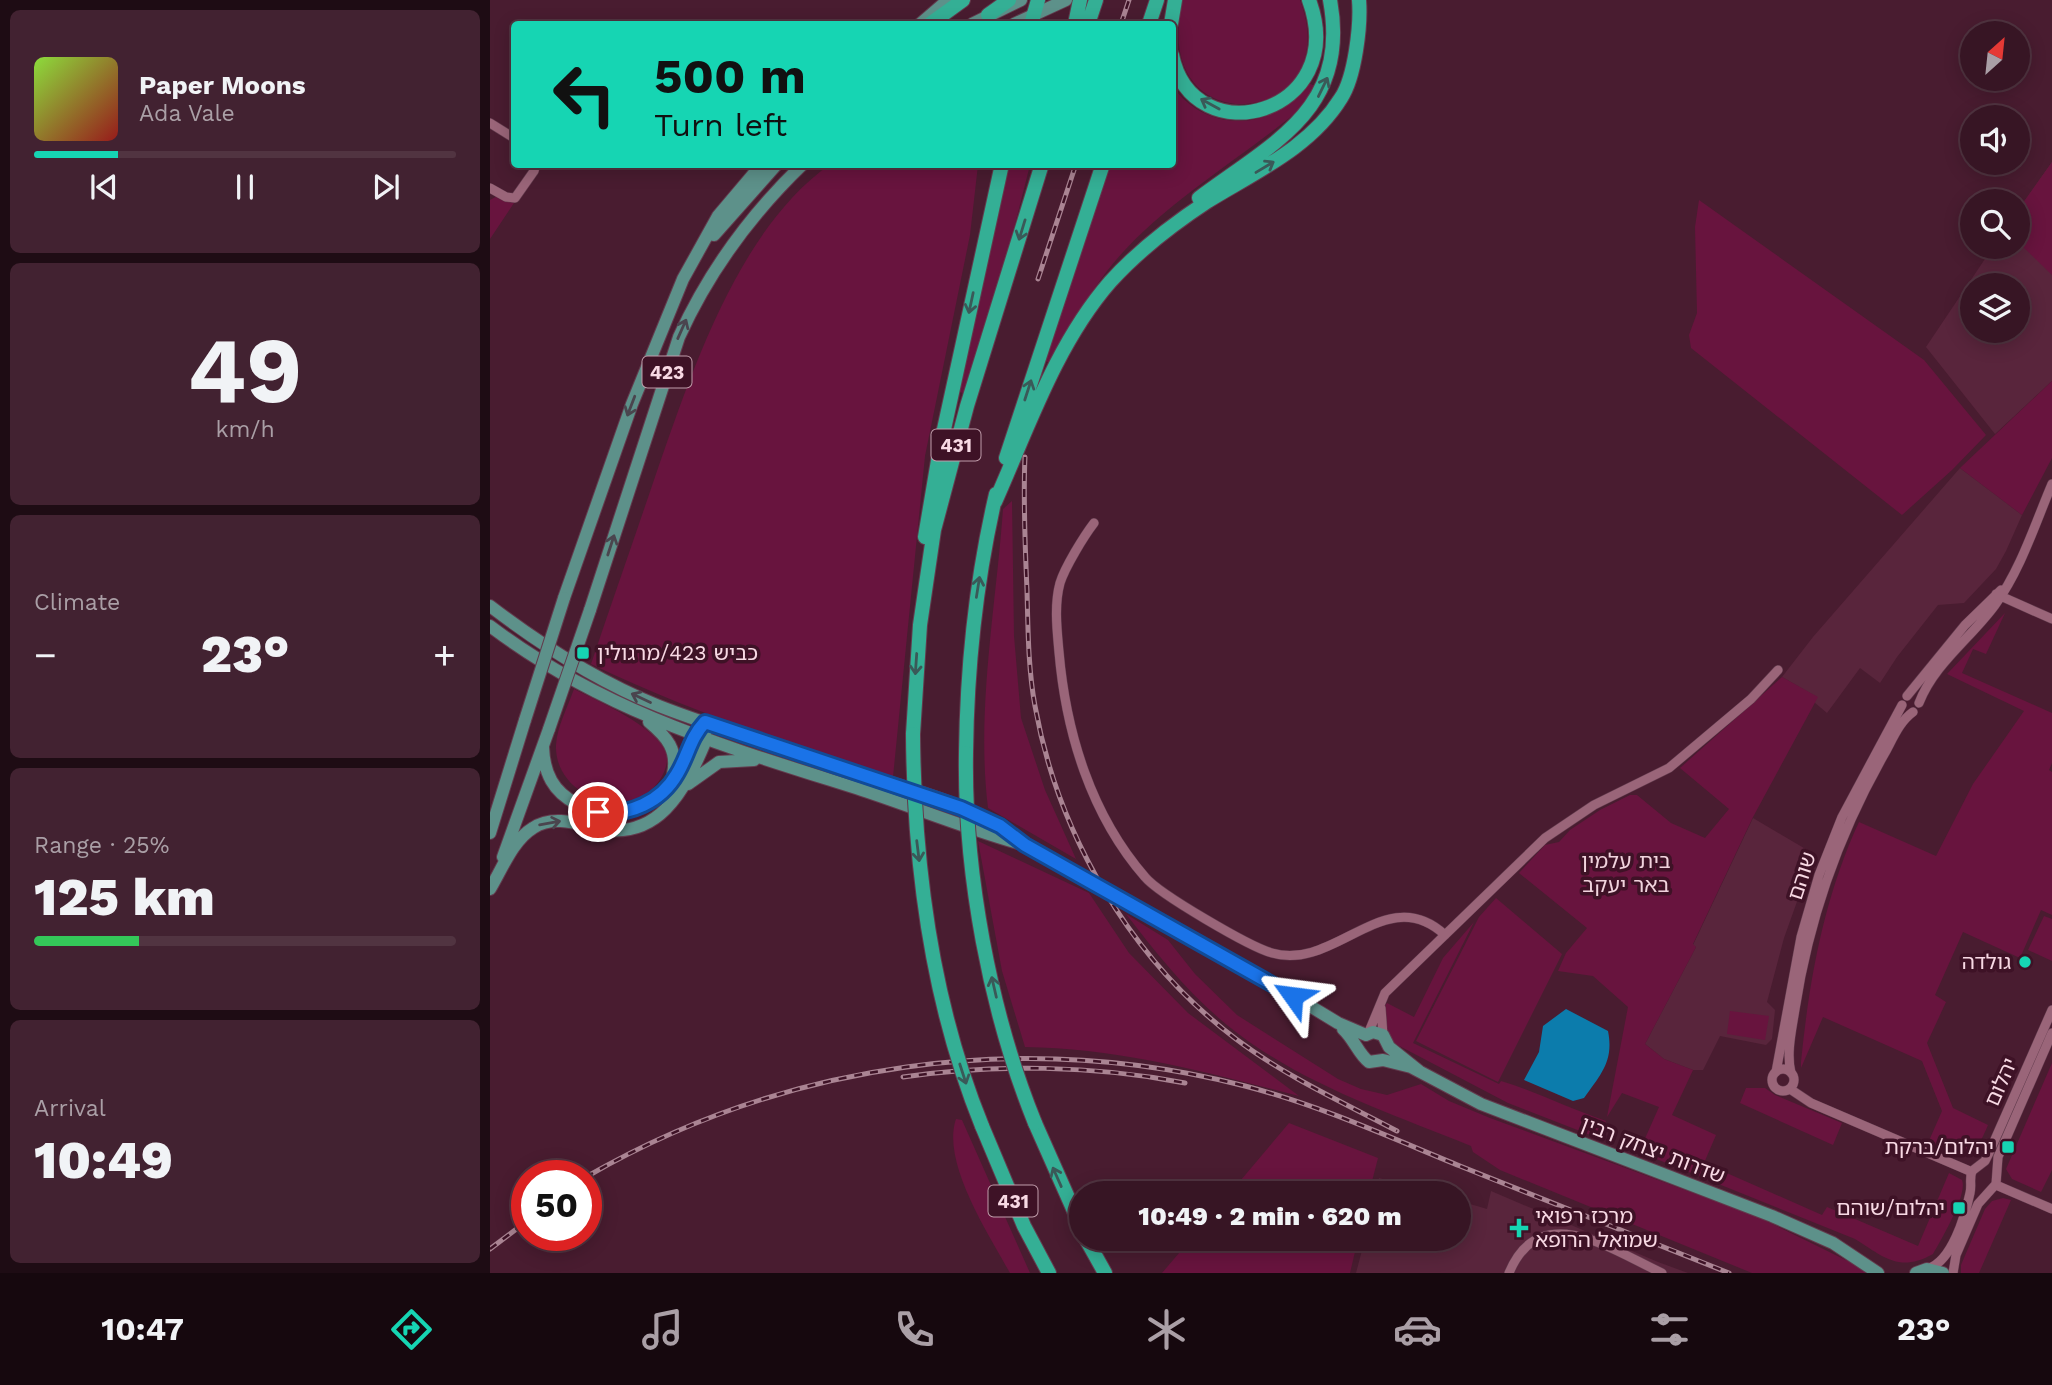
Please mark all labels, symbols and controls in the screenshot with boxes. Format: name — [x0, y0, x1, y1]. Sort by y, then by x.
north arrow — [1960, 21, 2030, 91]
map controls — [1960, 21, 2030, 343]
text: 500 m — [654, 47, 806, 105]
icon: left — [539, 49, 630, 140]
text: Paper Moons — [139, 70, 306, 100]
one-way arrow — [1316, 77, 1330, 98]
one-way arrow — [1200, 97, 1220, 111]
text: Ada Vale — [139, 100, 235, 127]
button: sound — [1960, 105, 2030, 175]
text: Turn left — [654, 106, 787, 144]
one-way arrow — [1254, 159, 1274, 173]
icon: previous — [85, 168, 123, 206]
icon: pause — [226, 168, 264, 206]
icon: next — [367, 168, 405, 206]
button: search — [1960, 189, 2030, 259]
one-way arrow — [1014, 218, 1027, 240]
button: layers — [1960, 273, 2030, 343]
one-way arrow — [964, 291, 978, 314]
text: 49 — [188, 317, 302, 424]
one-way arrow — [677, 319, 690, 340]
road number: 423 — [642, 356, 692, 388]
one-way arrow — [1023, 379, 1035, 401]
one-way arrow — [624, 395, 637, 417]
text: km/h — [215, 416, 275, 443]
road number: 431 — [932, 430, 980, 460]
one-way arrow — [605, 534, 618, 556]
one-way arrow — [972, 577, 985, 599]
text: Climate — [34, 589, 120, 616]
text: 23° — [201, 624, 289, 685]
text: − — [34, 633, 57, 677]
text: + — [433, 633, 456, 677]
place label: כביש 423/מרגולין — [597, 640, 758, 665]
marker: כביש 423/מרגולין — [575, 645, 591, 661]
one-way arrow — [910, 652, 923, 675]
one-way arrow — [631, 691, 652, 704]
pin — [568, 782, 628, 842]
icon: arrive — [579, 793, 617, 831]
one-way arrow — [538, 816, 561, 829]
text: Range · 25% — [34, 832, 169, 859]
one-way arrow — [912, 839, 925, 862]
park label: בית עלמין באר יעקב — [1581, 848, 1671, 897]
street label: שוהם — [1782, 849, 1821, 903]
text: 125 km — [34, 867, 215, 928]
place label: גולדה — [1962, 949, 2011, 974]
marker: גולדה — [2017, 954, 2033, 970]
position arrow — [1256, 959, 1330, 1033]
one-way arrow — [987, 977, 1000, 999]
street label: יהלום — [1979, 1054, 2022, 1110]
one-way arrow — [957, 1063, 970, 1085]
text: Arrival — [34, 1095, 106, 1122]
street label: שדרות יצחק רבין — [1578, 1111, 1729, 1188]
text: 10:49 — [34, 1130, 173, 1191]
place label: יהלום/ברקת — [1884, 1134, 1994, 1159]
marker: יהלום/ברקת — [2000, 1139, 2016, 1155]
speed limit sign: 50 — [511, 1160, 602, 1251]
one-way arrow — [1050, 1166, 1063, 1188]
road number: 431 — [988, 1186, 1038, 1217]
place label: יהלום/שוהם — [1836, 1195, 1945, 1220]
marker: יהלום/שוהם — [1951, 1200, 1967, 1216]
text: 10:49 · 2 min · 620 m — [1138, 1201, 1402, 1231]
place label: מרכז רפואי שמואל הרופא — [1535, 1203, 1658, 1252]
marker: מרכז רפואי שמואל הרופא — [1509, 1218, 1529, 1238]
icon: directions — [387, 1305, 436, 1354]
icon: music — [638, 1305, 687, 1354]
icon: phone — [890, 1305, 939, 1354]
icon: climate — [1142, 1305, 1191, 1354]
icon: car — [1393, 1305, 1442, 1354]
icon: filters — [1645, 1305, 1694, 1354]
text: 10:47 — [101, 1310, 184, 1348]
text: 23° — [1897, 1310, 1951, 1348]

